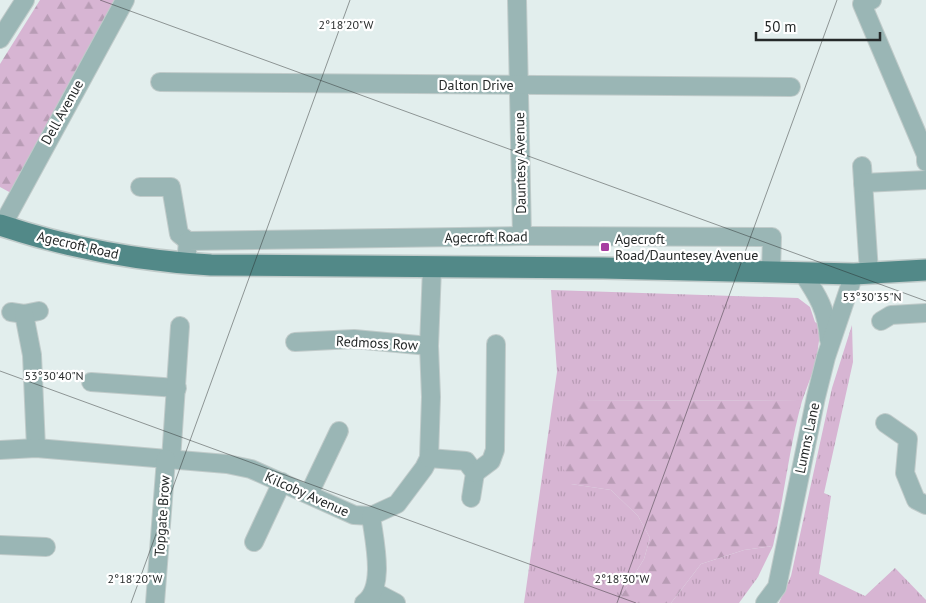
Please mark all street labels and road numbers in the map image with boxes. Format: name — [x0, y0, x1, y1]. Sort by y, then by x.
street label: Dell Avenue — [37, 76, 87, 148]
street label: Dalton Drive — [438, 76, 514, 94]
street label: Dauntesy Avenue — [510, 112, 530, 214]
street label: Agecroft Road — [35, 227, 121, 263]
street label: Agecroft Road — [444, 227, 528, 247]
street label: Redmoss Row — [336, 332, 419, 354]
street label: Lumns Lane — [791, 401, 823, 475]
street label: Kilcoby Avenue — [262, 467, 352, 521]
street label: Topgate Brow — [150, 474, 174, 557]

